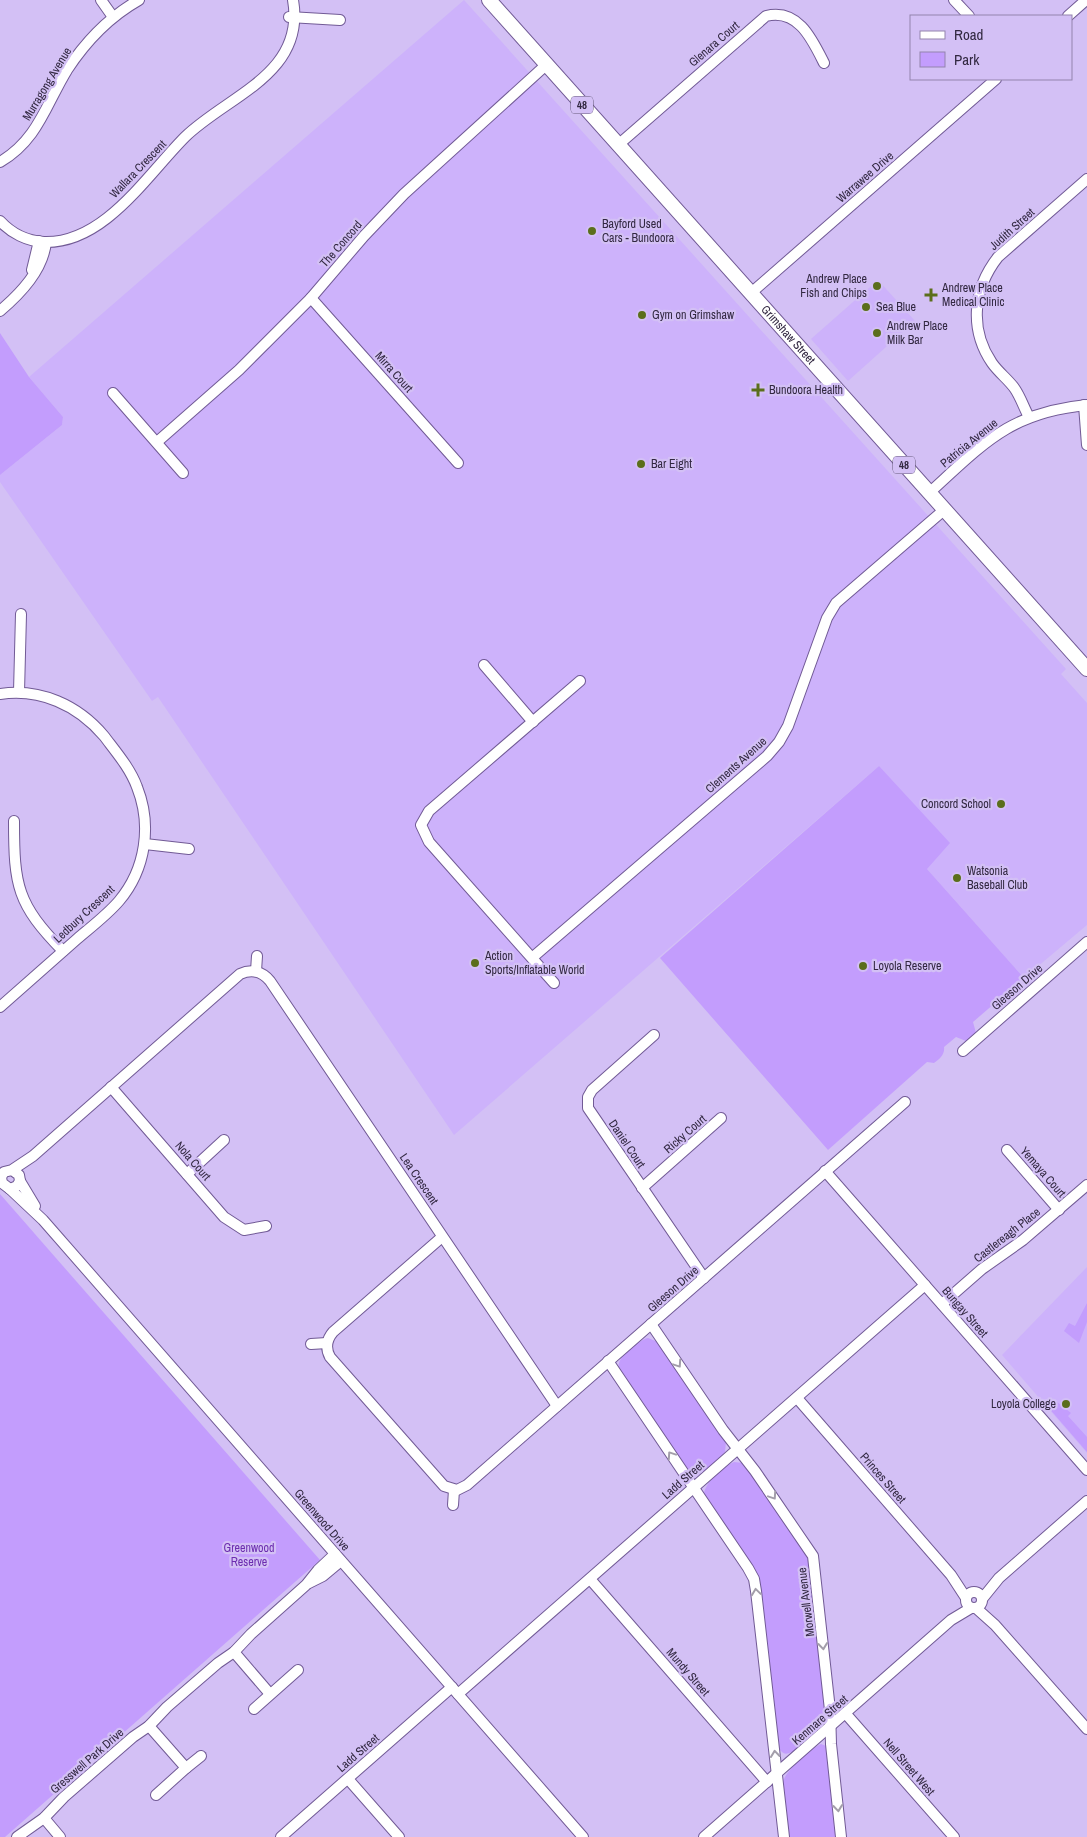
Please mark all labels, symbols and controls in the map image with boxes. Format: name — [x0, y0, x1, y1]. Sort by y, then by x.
legend — [910, 15, 1072, 80]
street label: Glenara Court — [685, 18, 743, 70]
text: Road — [954, 24, 983, 45]
street label: Murragong Avenue — [19, 44, 75, 124]
text: Park — [954, 49, 980, 70]
road number: 48 — [571, 96, 593, 114]
street label: Wallara Crescent — [106, 136, 170, 202]
street label: Warrawee Drive — [833, 148, 897, 206]
street label: Judith Street — [986, 204, 1038, 254]
place label: Bayford Used Cars - Bundoora — [602, 216, 675, 246]
street label: The Concord — [316, 217, 366, 271]
marker: Bayford Used Cars - Bundoora — [586, 225, 598, 237]
place label: Andrew Place Fish and Chips — [800, 271, 867, 301]
marker: Andrew Place Fish and Chips — [871, 280, 883, 292]
place label: Andrew Place Medical Clinic — [941, 280, 1004, 310]
marker: Andrew Place Medical Clinic — [924, 288, 938, 302]
place label: Sea Blue — [876, 299, 916, 315]
marker: Sea Blue — [860, 301, 872, 313]
street label: Grimshaw Street — [758, 302, 819, 368]
place label: Gym on Grimshaw — [652, 307, 735, 323]
marker: Gym on Grimshaw — [636, 309, 648, 321]
place label: Andrew Place Milk Bar — [886, 318, 948, 348]
marker: Andrew Place Milk Bar — [871, 327, 883, 339]
street label: Mirra Court — [371, 348, 417, 396]
place label: Bundoora Health — [769, 382, 843, 398]
marker: Bundoora Health — [751, 383, 765, 397]
street label: Patricia Avenue — [937, 415, 1001, 471]
place label: Bar Eight — [651, 456, 692, 472]
road number: 48 — [893, 456, 915, 474]
marker: Bar Eight — [635, 458, 647, 470]
street label: Clements Avenue — [702, 733, 770, 797]
place label: Concord School — [921, 796, 991, 812]
marker: Concord School — [995, 798, 1007, 810]
place label: Watsonia Baseball Club — [967, 863, 1028, 893]
marker: Watsonia Baseball Club — [951, 872, 963, 884]
street label: Ledbury Crescent — [50, 881, 118, 946]
place label: Action Sports/Inflatable World — [484, 948, 584, 978]
marker: Action Sports/Inflatable World — [469, 957, 481, 969]
place label: Loyola Reserve — [873, 958, 941, 974]
marker: Loyola Reserve — [857, 960, 869, 972]
street label: Gleeson Drive — [988, 960, 1046, 1014]
street label: Ricky Court — [660, 1111, 710, 1157]
street label: Daniel Court — [605, 1117, 649, 1172]
street label: Nola Court — [172, 1138, 215, 1184]
street label: Yemaya Court — [1017, 1143, 1070, 1201]
street label: Lea Crescent — [396, 1150, 442, 1208]
street label: Castlereagh Place — [970, 1204, 1044, 1266]
street label: Gleeson Drive — [644, 1262, 702, 1316]
street label: Bungay Street — [939, 1283, 992, 1341]
one-way arrow — [672, 1359, 681, 1368]
place label: Loyola College — [991, 1396, 1056, 1412]
marker: Loyola College — [1060, 1398, 1072, 1410]
street label: Princes Street — [857, 1449, 910, 1507]
one-way arrow — [668, 1451, 677, 1461]
street label: Ladd Street — [659, 1457, 708, 1503]
street label: Greenwood Drive — [291, 1486, 353, 1554]
one-way arrow — [767, 1491, 776, 1500]
park label: Greenwood Reserve — [224, 1540, 274, 1570]
street label: Morwell Avenue — [794, 1567, 818, 1637]
one-way arrow — [752, 1588, 762, 1597]
one-way arrow — [817, 1643, 828, 1651]
street label: Mundy Street — [663, 1645, 713, 1700]
street label: Kenmare Street — [789, 1691, 851, 1749]
street label: Gresswell Park Drive — [47, 1725, 127, 1797]
street label: Ladd Street — [334, 1730, 383, 1776]
street label: Nell Street West — [880, 1735, 938, 1799]
one-way arrow — [770, 1749, 781, 1757]
one-way arrow — [832, 1804, 843, 1812]

